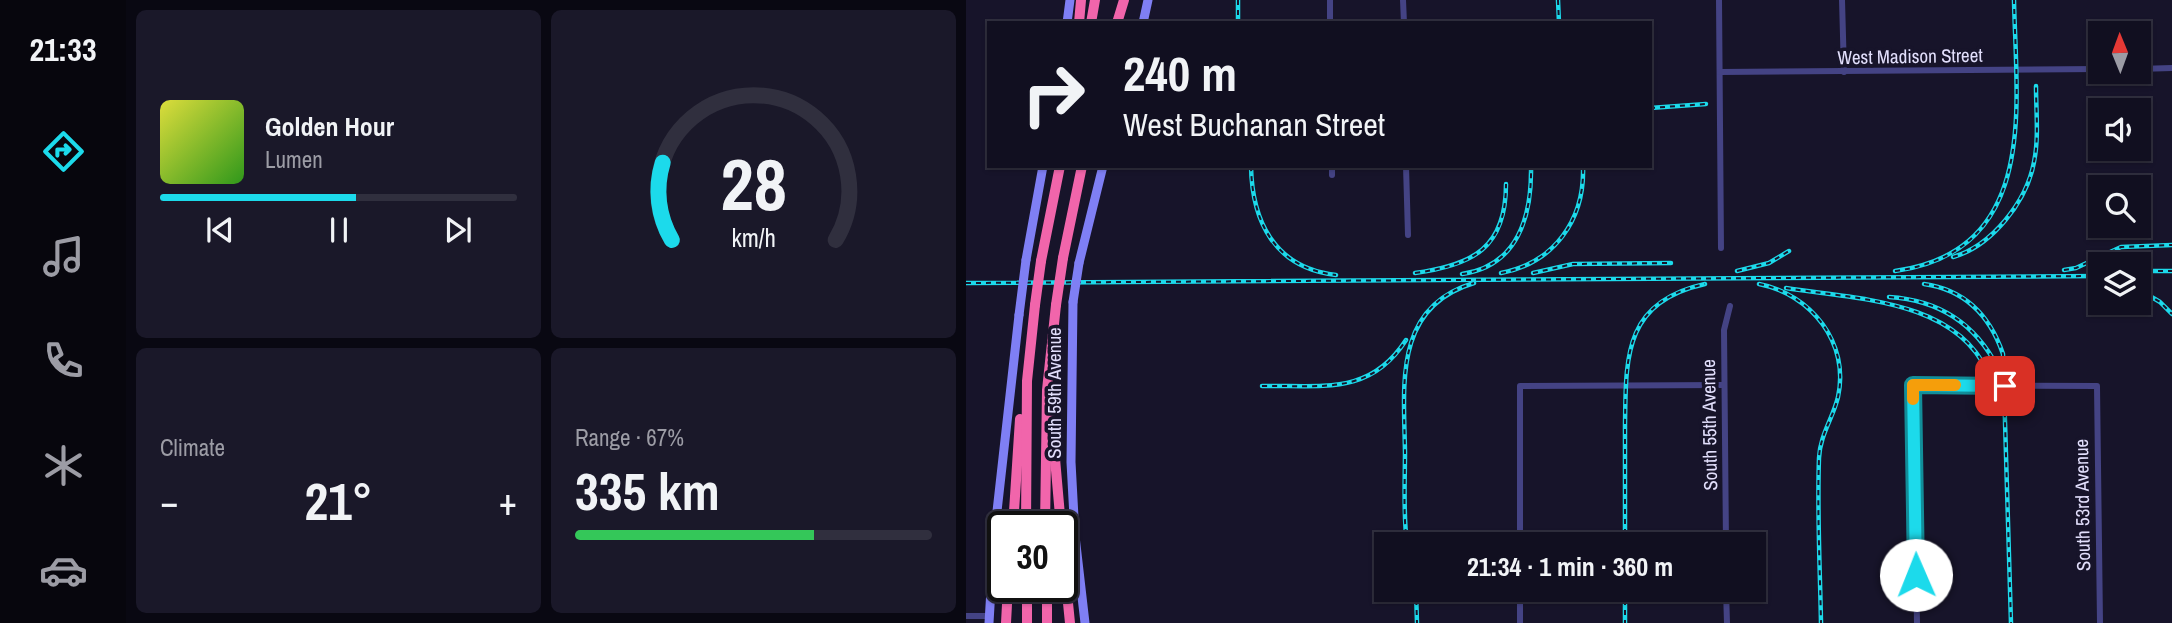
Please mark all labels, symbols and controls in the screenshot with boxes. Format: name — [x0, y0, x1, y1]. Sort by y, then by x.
north arrow — [2088, 21, 2151, 84]
map controls — [2088, 21, 2151, 315]
text: 21:33 — [29, 28, 97, 71]
text: 240 m — [1123, 40, 1237, 106]
street label: West Madison Street — [1837, 42, 1983, 70]
icon: right — [1008, 49, 1099, 140]
button: sound — [2088, 98, 2151, 161]
text: West Buchanan Street — [1123, 103, 1385, 146]
text: Golden Hour — [265, 109, 394, 144]
icon: directions — [39, 127, 88, 176]
text: 28 — [720, 136, 787, 234]
text: Lumen — [265, 144, 323, 175]
button: search — [2088, 175, 2151, 238]
icon: previous — [201, 211, 239, 249]
icon: pause — [320, 211, 358, 249]
icon: next — [439, 211, 477, 249]
text: km/h — [731, 221, 776, 255]
icon: music — [39, 232, 88, 281]
button: layers — [2088, 252, 2151, 315]
street label: South 59th Avenue — [1041, 327, 1067, 459]
icon: phone — [39, 336, 88, 385]
pin — [1975, 356, 2035, 416]
street label: South 55th Avenue — [1695, 359, 1723, 491]
icon: arrive — [1986, 367, 2024, 405]
text: Range · 67% — [575, 422, 684, 453]
text: Climate — [160, 432, 225, 463]
street label: South 53rd Avenue — [2068, 439, 2096, 571]
icon: climate — [39, 441, 88, 490]
text: 335 km — [575, 456, 720, 526]
text: 21° — [304, 466, 373, 536]
text: − — [160, 476, 178, 527]
text: + — [499, 476, 517, 527]
speed limit sign: 30 — [987, 511, 1078, 602]
position arrow — [1879, 538, 1953, 612]
icon: car — [39, 546, 88, 595]
text: 21:34 · 1 min · 360 m — [1467, 549, 1673, 584]

